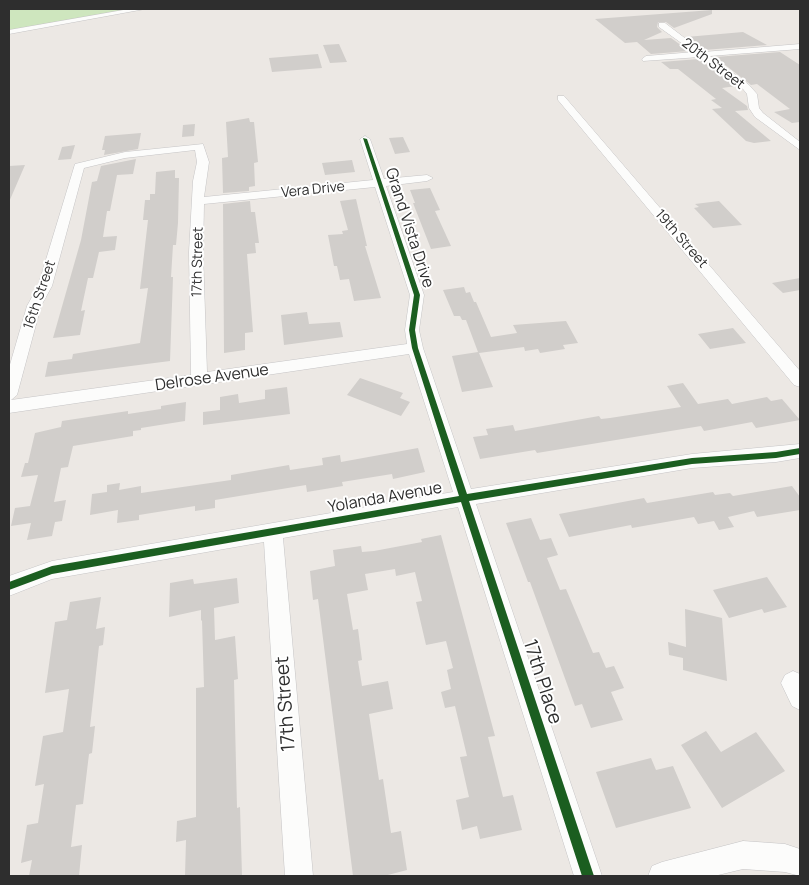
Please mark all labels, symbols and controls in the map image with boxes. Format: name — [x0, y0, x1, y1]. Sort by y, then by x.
street label: 20th Street — [678, 35, 748, 93]
street label: Grand Vista Drive — [381, 166, 437, 290]
street label: Vera Drive — [280, 178, 346, 202]
street label: 19th Street — [651, 206, 711, 272]
street label: 17th Street — [189, 227, 207, 297]
street label: 16th Street — [20, 258, 60, 332]
street label: Delrose Avenue — [154, 361, 270, 395]
street label: Yolanda Avenue — [326, 479, 444, 517]
street label: 17th Place — [518, 637, 566, 727]
street label: 17th Street — [271, 656, 301, 752]

